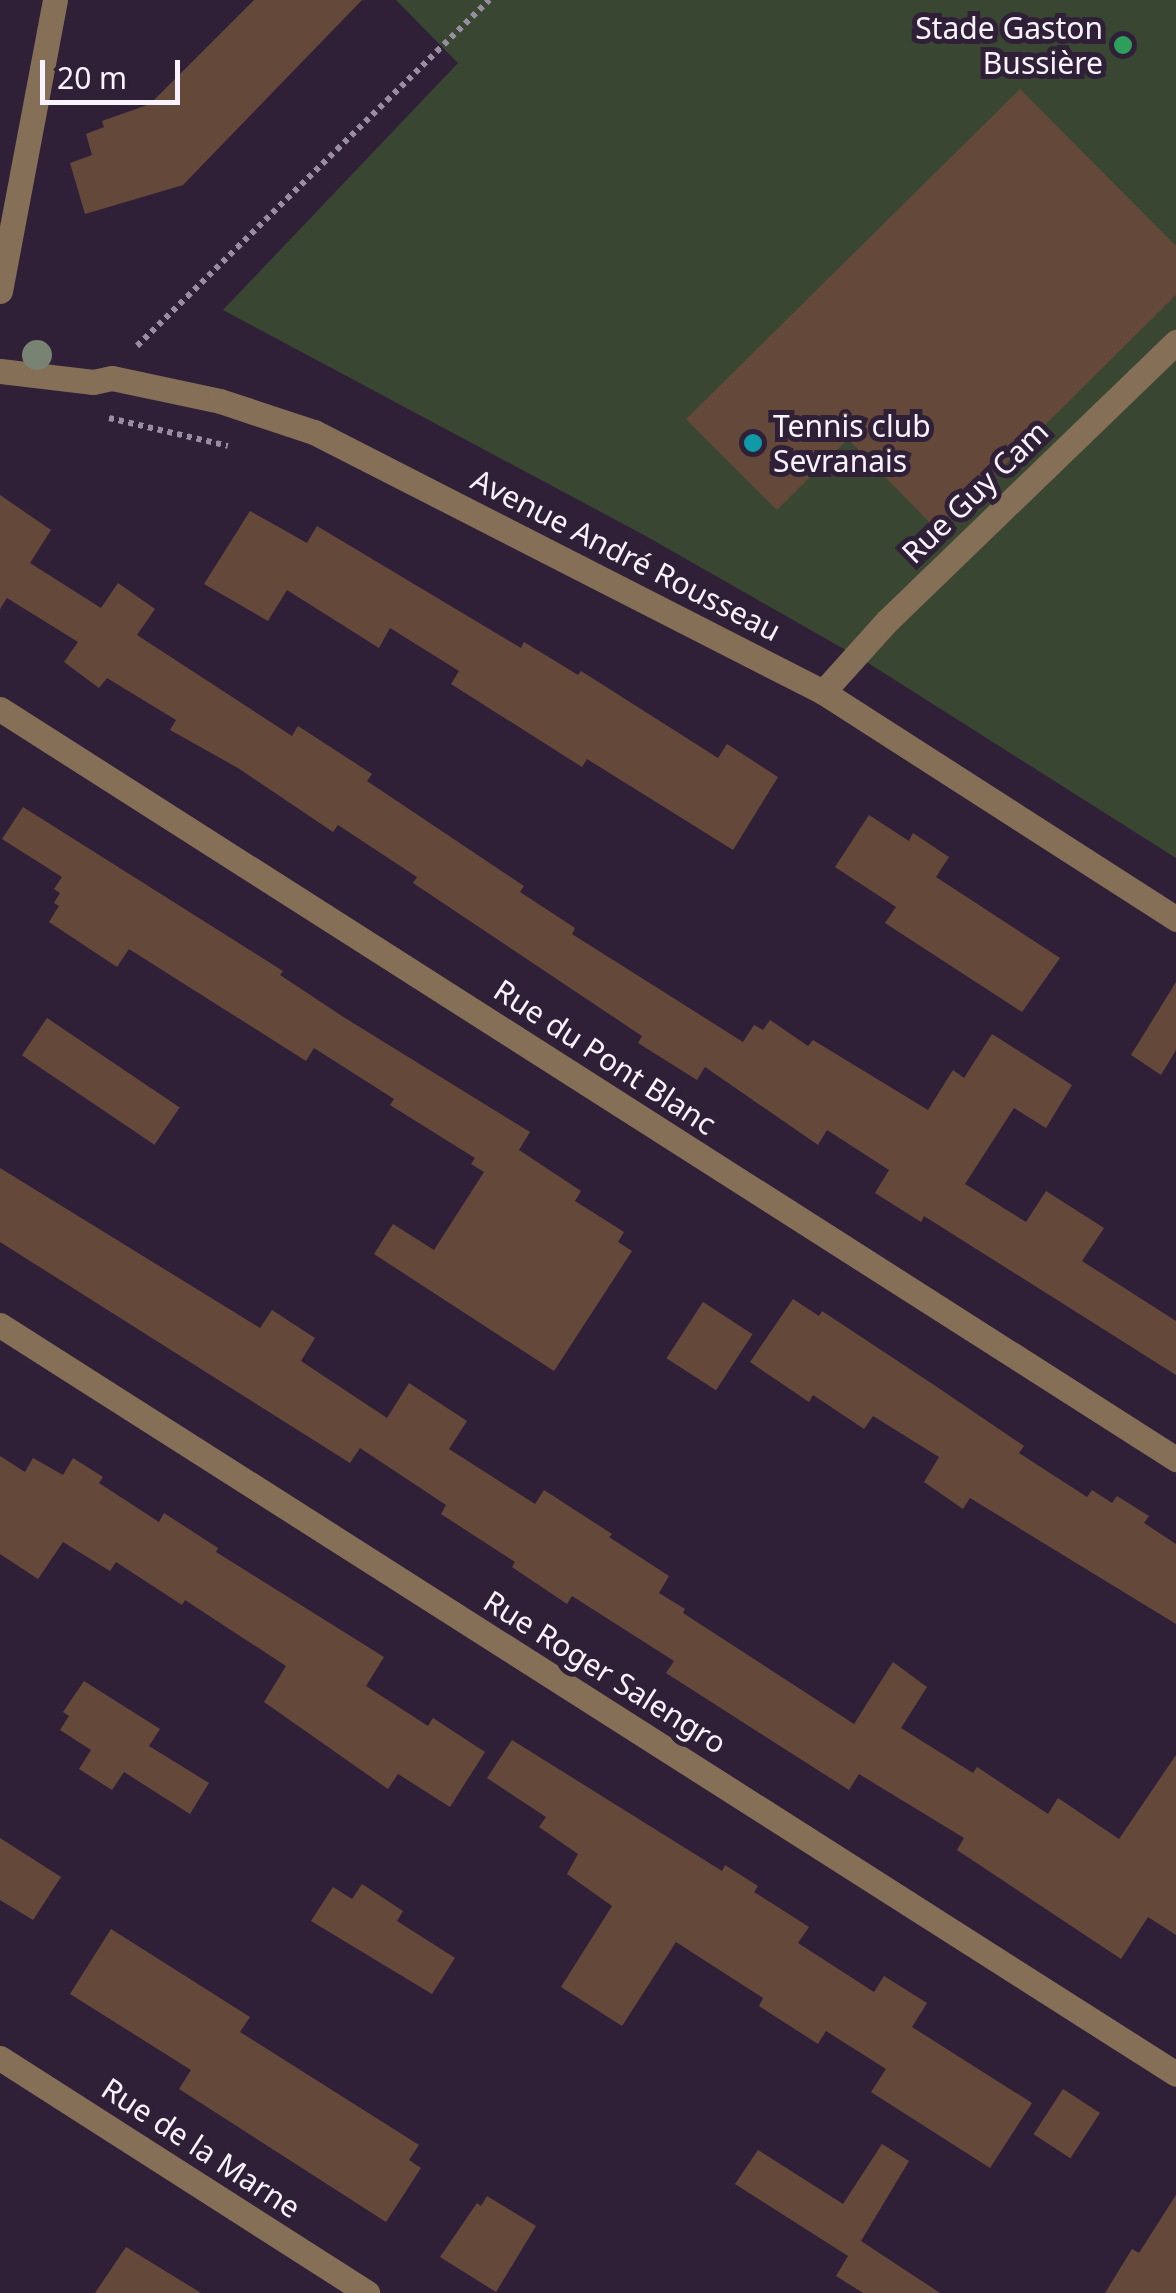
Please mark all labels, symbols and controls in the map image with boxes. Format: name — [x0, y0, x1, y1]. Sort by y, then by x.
place label: Stade Gaston Bussière — [915, 10, 1103, 80]
marker: Stade Gaston Bussière — [1112, 34, 1134, 56]
scale bar — [45, 40, 185, 102]
text: 20 m — [57, 57, 127, 98]
place label: Tennis club Sevranais — [773, 408, 931, 478]
street label: Rue Guy Cam — [894, 413, 1056, 571]
marker: Tennis club Sevranais — [742, 432, 764, 454]
street label: Avenue André Rousseau — [465, 461, 787, 649]
street label: Rue du Pont Blanc — [487, 972, 723, 1142]
street label: Rue Roger Salengro — [477, 1583, 733, 1761]
street label: Rue de la Marne — [95, 2070, 307, 2226]

